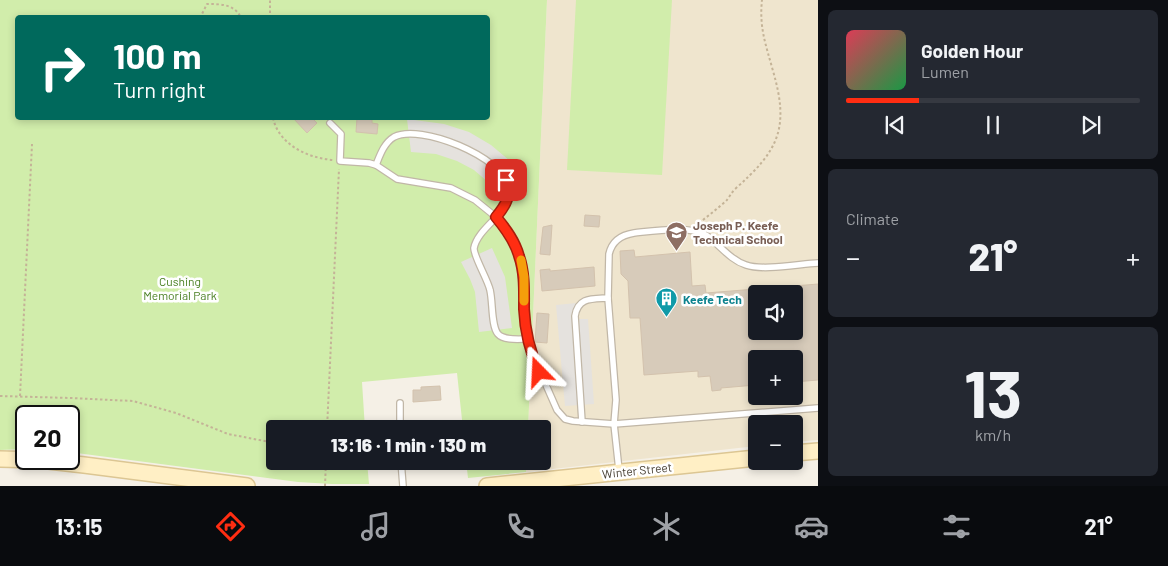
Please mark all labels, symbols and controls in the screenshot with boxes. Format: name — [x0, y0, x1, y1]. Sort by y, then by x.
text: 100 m — [113, 34, 202, 76]
icon: right — [30, 35, 95, 100]
text: Golden Hour — [921, 39, 1023, 62]
text: Lumen — [921, 62, 969, 81]
text: Turn right — [113, 76, 206, 102]
icon: previous — [881, 111, 909, 139]
icon: pause — [979, 111, 1007, 139]
icon: next — [1077, 111, 1105, 139]
pin — [485, 159, 527, 201]
icon: arrive — [492, 166, 520, 194]
text: Climate — [846, 209, 899, 228]
place label: Joseph P. Keefe Technical School — [693, 218, 783, 246]
school or university icon: Joseph P. Keefe Technical School — [665, 220, 689, 251]
text: 21° — [968, 233, 1018, 279]
text: − — [846, 240, 860, 274]
text: + — [1126, 240, 1140, 274]
park label: Cushing Memorial Park — [143, 274, 217, 302]
map controls — [748, 285, 803, 470]
button: sound — [748, 285, 803, 340]
building icon: Keefe Tech — [655, 287, 679, 318]
place label: Keefe Tech — [683, 292, 742, 306]
position arrow — [512, 345, 564, 397]
button: + — [748, 350, 803, 405]
text: 13 — [964, 353, 1022, 431]
speed limit sign: 20 — [15, 405, 80, 470]
button: − — [748, 415, 803, 470]
text: km/h — [975, 425, 1011, 444]
text: 13:16 · 1 min · 130 m — [331, 433, 486, 456]
street label: Winter Street — [601, 459, 673, 481]
icon: directions — [213, 509, 248, 544]
icon: music — [358, 509, 393, 544]
icon: phone — [503, 509, 538, 544]
icon: climate — [649, 509, 684, 544]
icon: car — [794, 509, 829, 544]
icon: filters — [939, 509, 974, 544]
text: 13:15 — [55, 513, 102, 539]
text: 21° — [1085, 513, 1113, 539]

